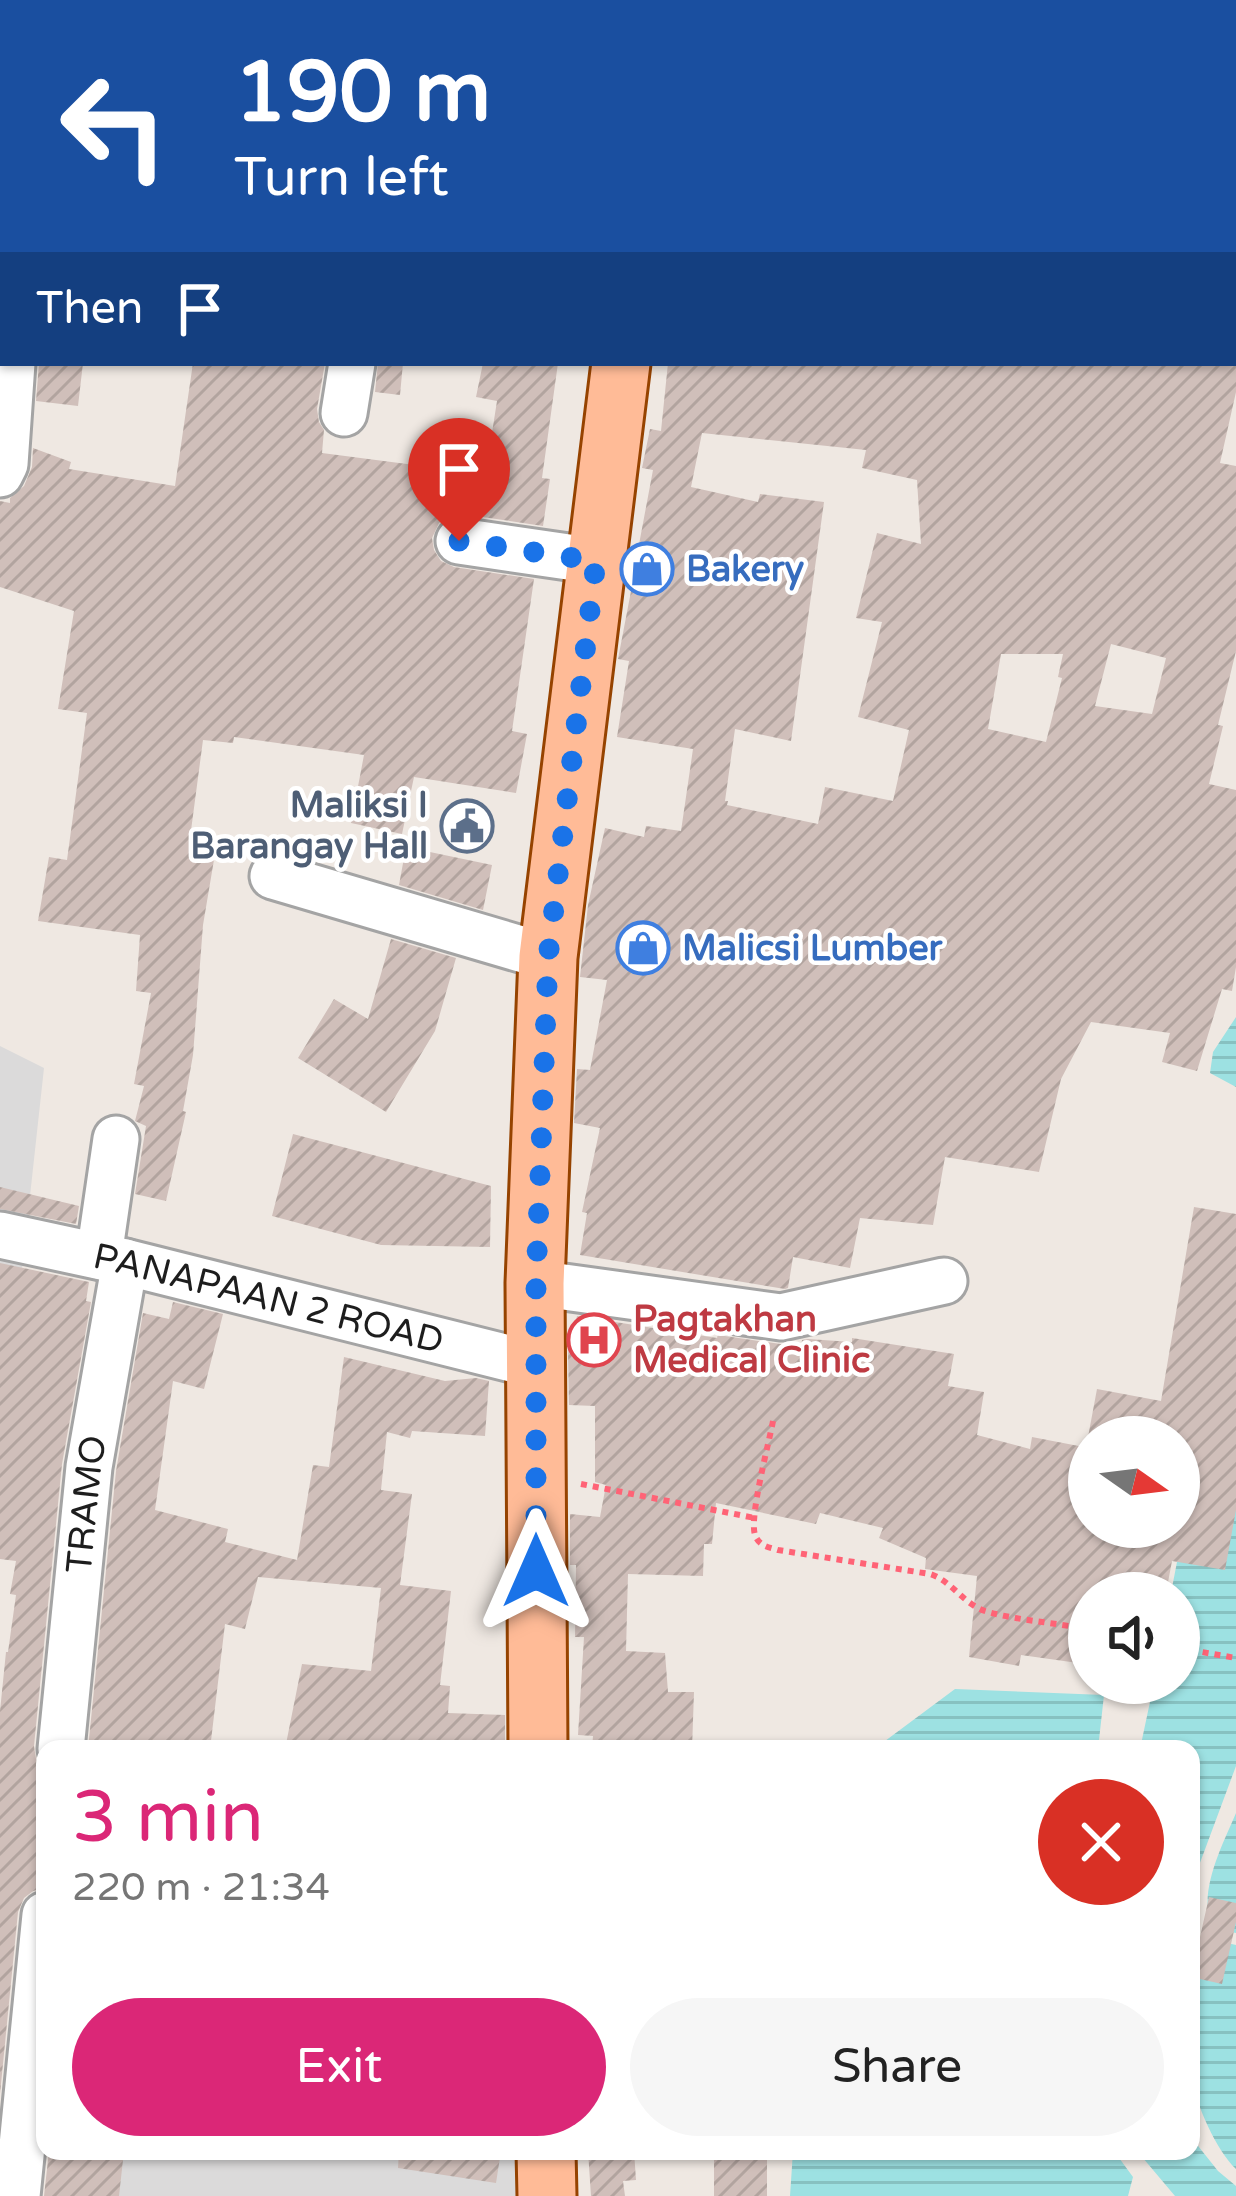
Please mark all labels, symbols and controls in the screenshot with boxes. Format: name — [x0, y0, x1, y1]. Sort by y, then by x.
text: 190 m — [234, 43, 491, 144]
icon: left — [36, 48, 192, 204]
text: Turn left — [234, 145, 449, 210]
icon: arrive — [167, 276, 233, 342]
text: Then — [36, 282, 143, 336]
pin — [408, 418, 510, 541]
icon: arrive — [426, 436, 492, 502]
shop icon: Bakery — [619, 541, 675, 597]
place label: Bakery — [686, 548, 804, 591]
place label: Maliksi I Barangay Hall — [190, 784, 428, 868]
public building icon: Maliksi I Barangay Hall — [439, 798, 495, 854]
shop icon: Malicsi Lumber — [615, 920, 671, 976]
place label: Malicsi Lumber — [682, 927, 944, 970]
street label: PANAPAAN 2 ROAD — [90, 1234, 448, 1363]
place label: Pagtakhan Medical Clinic — [633, 1298, 870, 1382]
hospital icon: Pagtakhan Medical Clinic — [566, 1312, 622, 1368]
north arrow — [1068, 1416, 1200, 1548]
map controls — [1068, 1416, 1200, 1704]
street label: TRAMO — [57, 1432, 116, 1575]
position arrow — [473, 1508, 599, 1634]
button: sound — [1068, 1572, 1200, 1704]
text: 3 min — [72, 1775, 264, 1862]
button: close — [1038, 1779, 1164, 1905]
text: 220 m · 21:34 — [72, 1864, 330, 1911]
button: Exit — [72, 1998, 606, 2136]
button: Share — [630, 1998, 1164, 2136]

